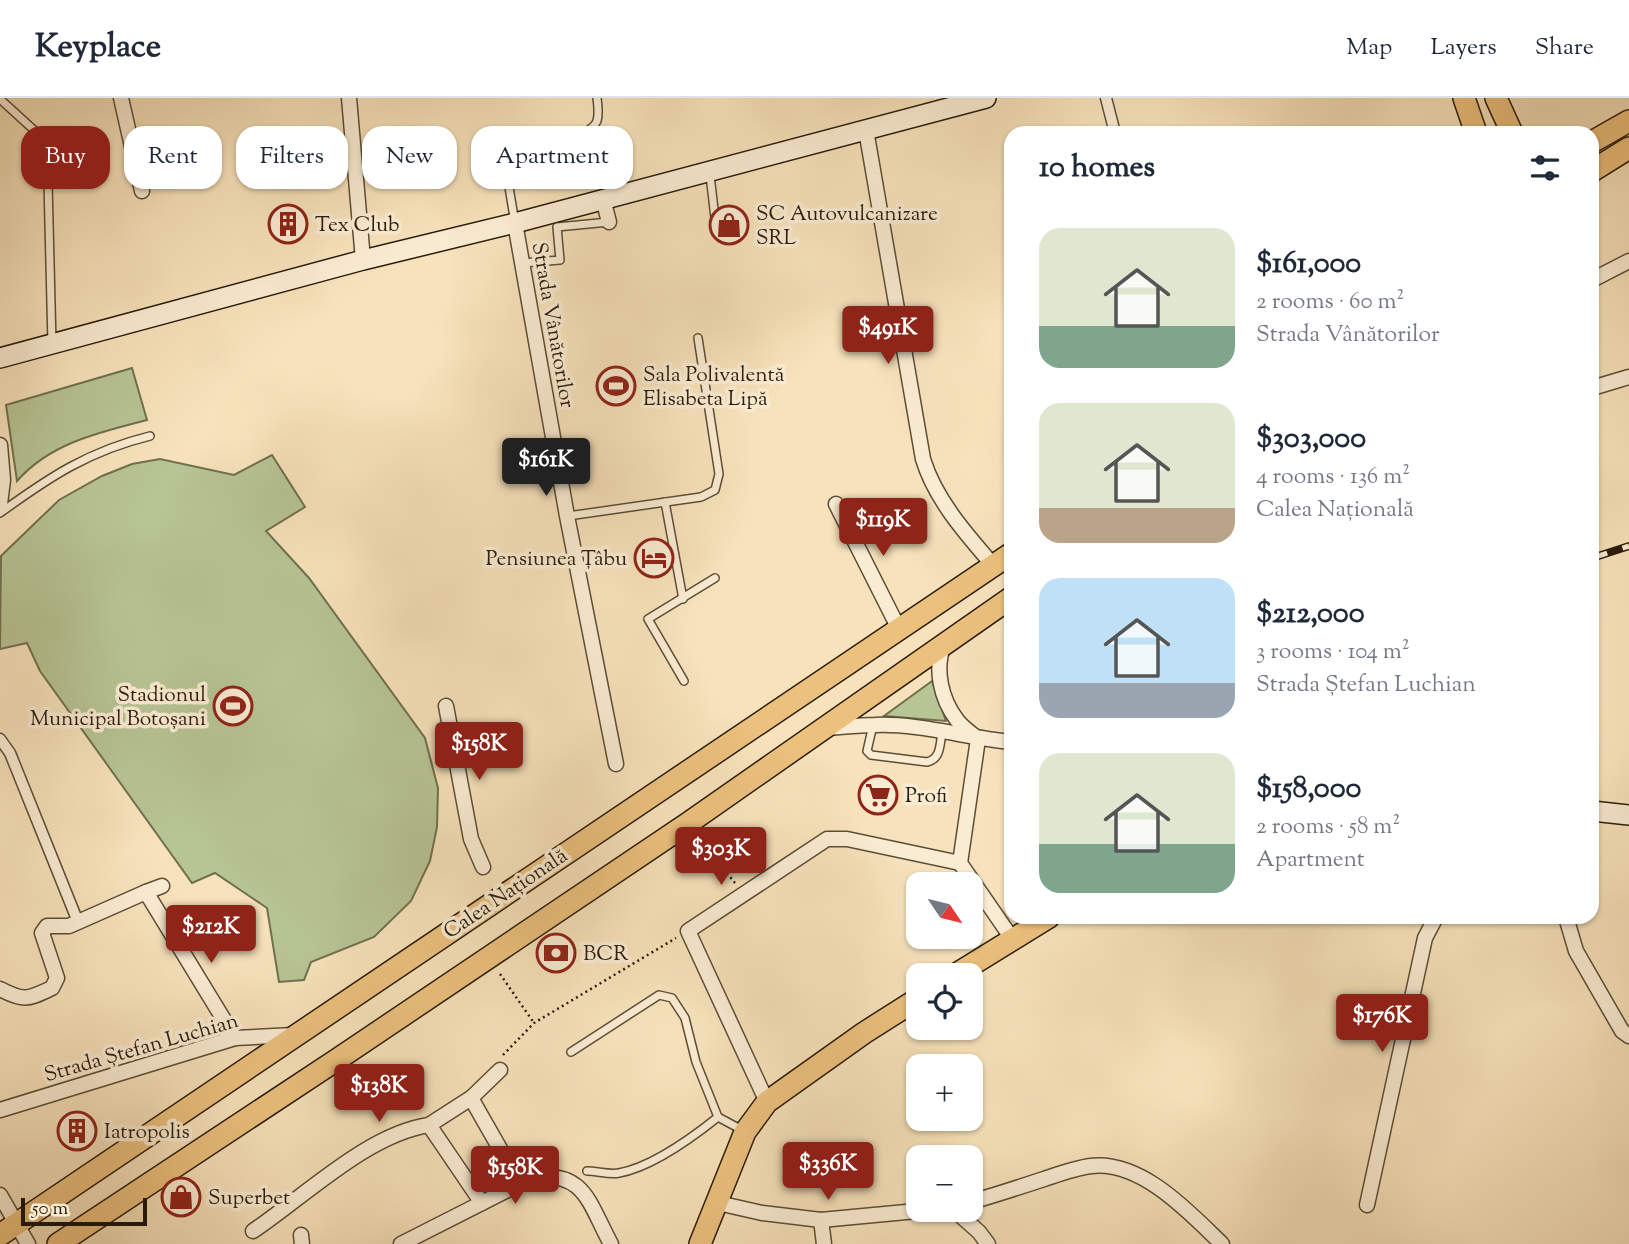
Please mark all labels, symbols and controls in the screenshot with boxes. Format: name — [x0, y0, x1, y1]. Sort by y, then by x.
text: Keyplace — [35, 24, 161, 72]
text: Map — [1346, 31, 1392, 65]
text: Layers — [1430, 31, 1497, 65]
text: Share — [1535, 31, 1594, 65]
chip: Buy — [21, 126, 110, 189]
chip: Rent — [124, 126, 222, 189]
chip: Filters — [236, 126, 348, 189]
chip: New — [362, 126, 457, 189]
chip: Apartment — [471, 126, 633, 189]
text: 10 homes — [1039, 147, 1155, 190]
icon: filters — [1526, 149, 1564, 187]
place label: SC Autovulcanizare SRL — [756, 200, 938, 254]
building icon: Tex Club — [267, 203, 309, 245]
shop icon: SC Autovulcanizare SRL — [708, 204, 750, 246]
place label: Tex Club — [315, 211, 399, 241]
street label: Strada Vânătorilor — [523, 240, 581, 411]
text: $161,000 — [1256, 243, 1361, 286]
icon: home — [1095, 256, 1179, 340]
text: 2 rooms · 60 m² — [1256, 286, 1404, 319]
pin: $491K — [839, 306, 937, 366]
text: $491K — [858, 312, 918, 345]
text: Strada Vânătorilor — [1256, 319, 1440, 352]
place label: Sala Polivalentă Elisabeta Lipă — [643, 361, 785, 415]
sports icon: Sala Polivalentă Elisabeta Lipă — [595, 365, 637, 407]
text: $303,000 — [1256, 418, 1366, 461]
icon: home — [1095, 431, 1179, 515]
pin: $161K — [497, 438, 595, 498]
text: $161K — [518, 444, 574, 477]
text: 4 rooms · 136 m² — [1256, 461, 1410, 494]
text: Calea Națională — [1256, 494, 1414, 527]
pin: $119K — [834, 498, 932, 558]
text: $119K — [855, 504, 911, 537]
hotel icon: Pensiunea Țâbu — [633, 537, 675, 579]
place label: Pensiunea Țâbu — [486, 545, 627, 575]
text: $212,000 — [1256, 593, 1365, 636]
icon: home — [1095, 606, 1179, 690]
text: 3 rooms · 104 m² — [1256, 636, 1410, 669]
text: Strada Ștefan Luchian — [1256, 669, 1476, 702]
place label: Stadionul Municipal Botoșani — [30, 681, 206, 735]
sports icon: Stadionul Municipal Botoșani — [212, 685, 254, 727]
pin: $158K — [430, 722, 528, 782]
text: $158K — [451, 728, 507, 761]
text: $158,000 — [1256, 768, 1361, 811]
supermarket icon: Profi — [857, 774, 899, 816]
icon: home — [1095, 781, 1179, 865]
place label: Profi — [905, 782, 947, 812]
text: 2 rooms · 58 m² — [1256, 811, 1400, 844]
pin: $303K — [672, 828, 770, 887]
text: $303K — [691, 833, 751, 866]
street label: Calea Națională — [438, 842, 575, 947]
text: Apartment — [1256, 844, 1365, 877]
north arrow — [906, 872, 984, 948]
map controls — [906, 872, 983, 1222]
pin: $212K — [162, 906, 260, 965]
text: $212K — [182, 911, 240, 944]
bank icon: BCR — [535, 932, 577, 974]
place label: BCR — [583, 940, 628, 970]
button: locate — [906, 963, 983, 1040]
pin: $176K — [1333, 995, 1431, 1054]
text: $176K — [1352, 1000, 1412, 1033]
street label: Strada Ștefan Luchian — [41, 1007, 242, 1091]
button: + — [906, 1054, 983, 1131]
pin: $138K — [330, 1065, 428, 1124]
text: $138K — [350, 1070, 408, 1103]
building icon: Iatropolis — [56, 1110, 98, 1152]
place label: Iatropolis — [104, 1118, 190, 1148]
pin: $336K — [779, 1142, 877, 1202]
button: − — [906, 1145, 983, 1222]
pin: $158K — [466, 1146, 564, 1206]
text: $336K — [799, 1148, 857, 1181]
text: $158K — [487, 1152, 543, 1185]
shop icon: Superbet — [160, 1176, 202, 1218]
place label: Superbet — [208, 1184, 290, 1214]
scale bar — [21, 1195, 147, 1227]
text: 50 m — [32, 1196, 68, 1223]

